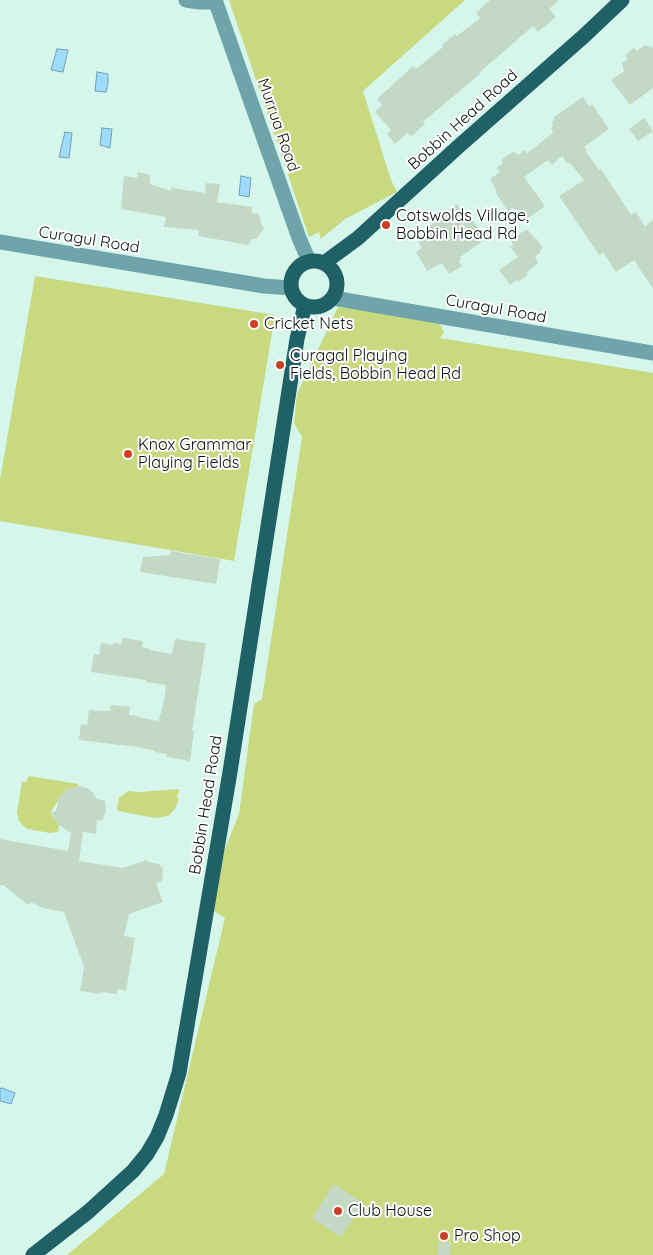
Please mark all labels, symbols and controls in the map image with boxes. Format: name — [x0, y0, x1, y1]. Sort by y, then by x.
street label: Bobbin Head Road — [404, 66, 522, 174]
street label: Murrua Road — [253, 76, 303, 174]
place label: Cotswolds Village, Bobbin Head Rd — [396, 206, 529, 244]
marker: Cotswolds Village, Bobbin Head Rd — [380, 219, 392, 231]
street label: Curagul Road — [37, 223, 141, 257]
street label: Curagul Road — [444, 291, 548, 327]
place label: Cricket Nets — [264, 314, 353, 334]
marker: Cricket Nets — [248, 318, 260, 330]
place label: Curagal Playing Fields, Bobbin Head Rd — [290, 346, 461, 384]
marker: Curagal Playing Fields, Bobbin Head Rd — [274, 359, 286, 371]
place label: Knox Grammar Playing Fields — [138, 435, 251, 473]
marker: Knox Grammar Playing Fields — [122, 448, 134, 460]
street label: Bobbin Head Road — [186, 734, 226, 876]
place label: Club House — [348, 1201, 432, 1221]
marker: Club House — [332, 1205, 344, 1217]
place label: Pro Shop — [454, 1226, 521, 1246]
marker: Pro Shop — [438, 1230, 450, 1242]

